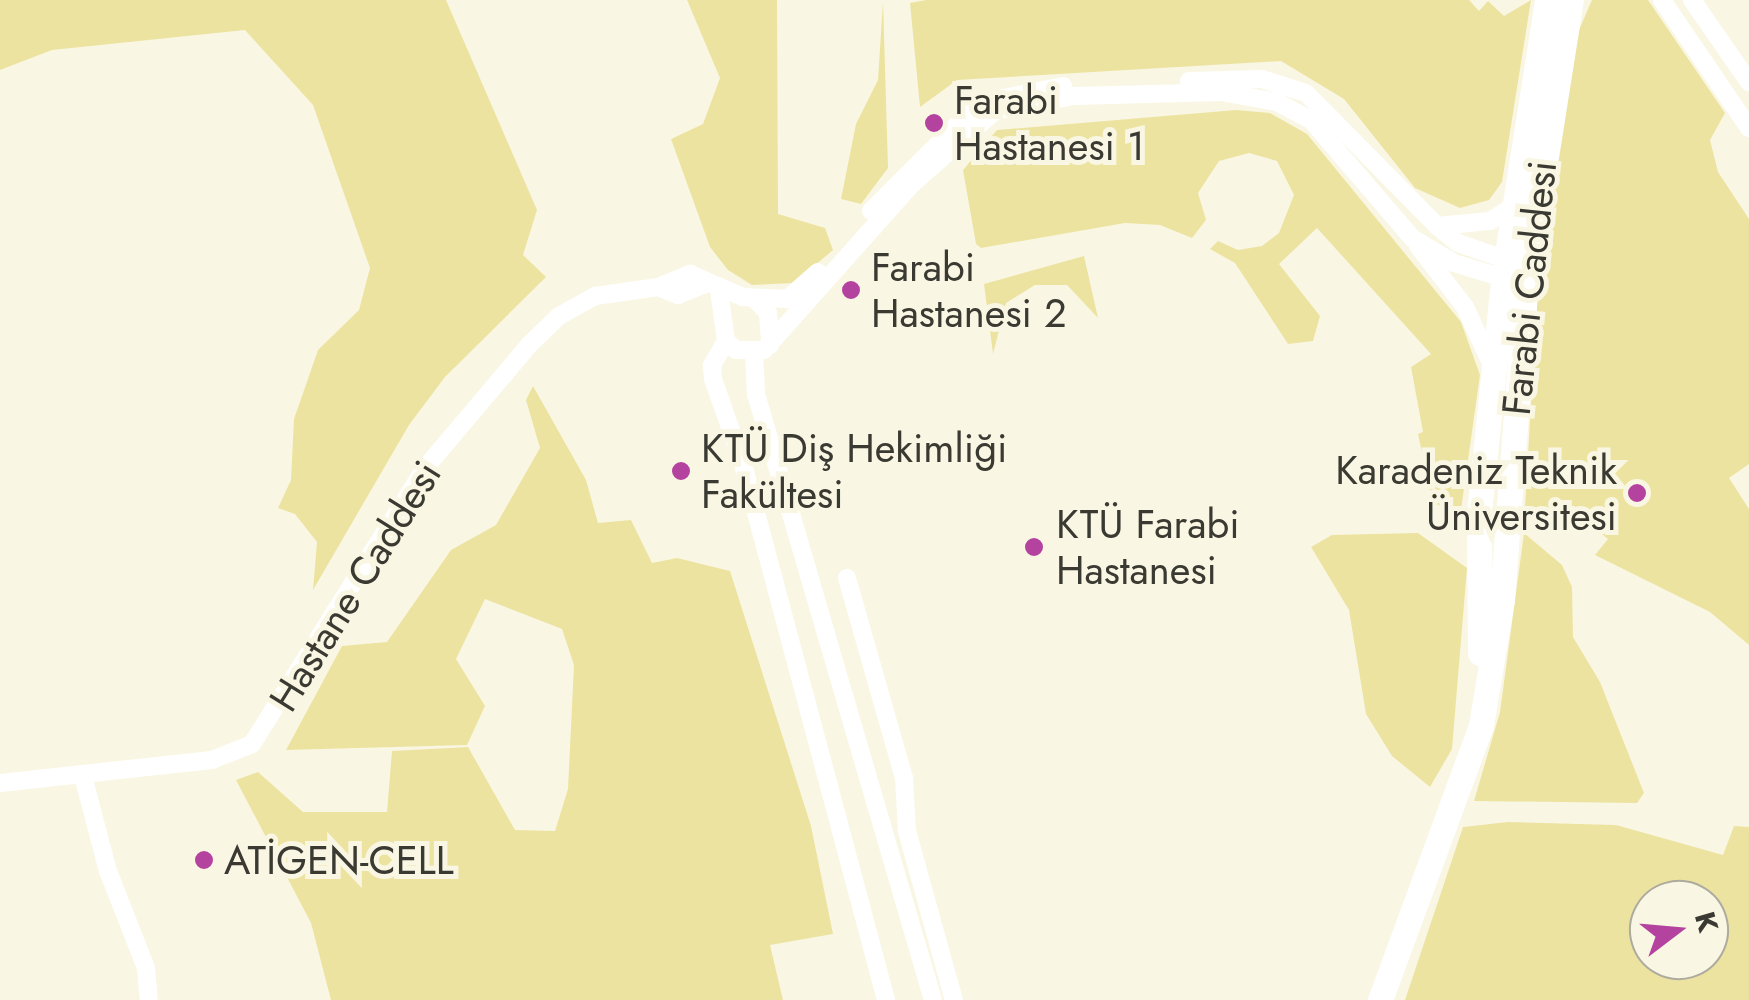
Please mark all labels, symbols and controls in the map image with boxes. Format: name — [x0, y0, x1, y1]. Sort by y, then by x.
place label: Farabi Hastanesi 1 — [954, 76, 1145, 170]
marker: Farabi Hastanesi 1 — [923, 112, 945, 134]
street label: Farabi Caddesi — [1492, 158, 1566, 418]
place label: Farabi Hastanesi 2 — [871, 243, 1067, 337]
marker: Farabi Hastanesi 2 — [840, 279, 862, 301]
place label: KTÜ Diş Hekimliği Fakültesi — [701, 424, 1007, 518]
place label: Karadeniz Teknik Üniversitesi — [1335, 446, 1617, 540]
street label: Hastane Caddesi — [259, 452, 451, 720]
marker: KTÜ Diş Hekimliği Fakültesi — [670, 460, 692, 482]
marker: Karadeniz Teknik Üniversitesi — [1626, 482, 1648, 504]
place label: KTÜ Farabi Hastanesi — [1056, 500, 1240, 594]
marker: KTÜ Farabi Hastanesi — [1021, 534, 1047, 560]
place label: ATİGEN-CELL — [224, 836, 454, 884]
marker: ATİGEN-CELL — [193, 849, 215, 871]
north arrow — [1629, 880, 1729, 980]
text: K — [1684, 907, 1729, 937]

